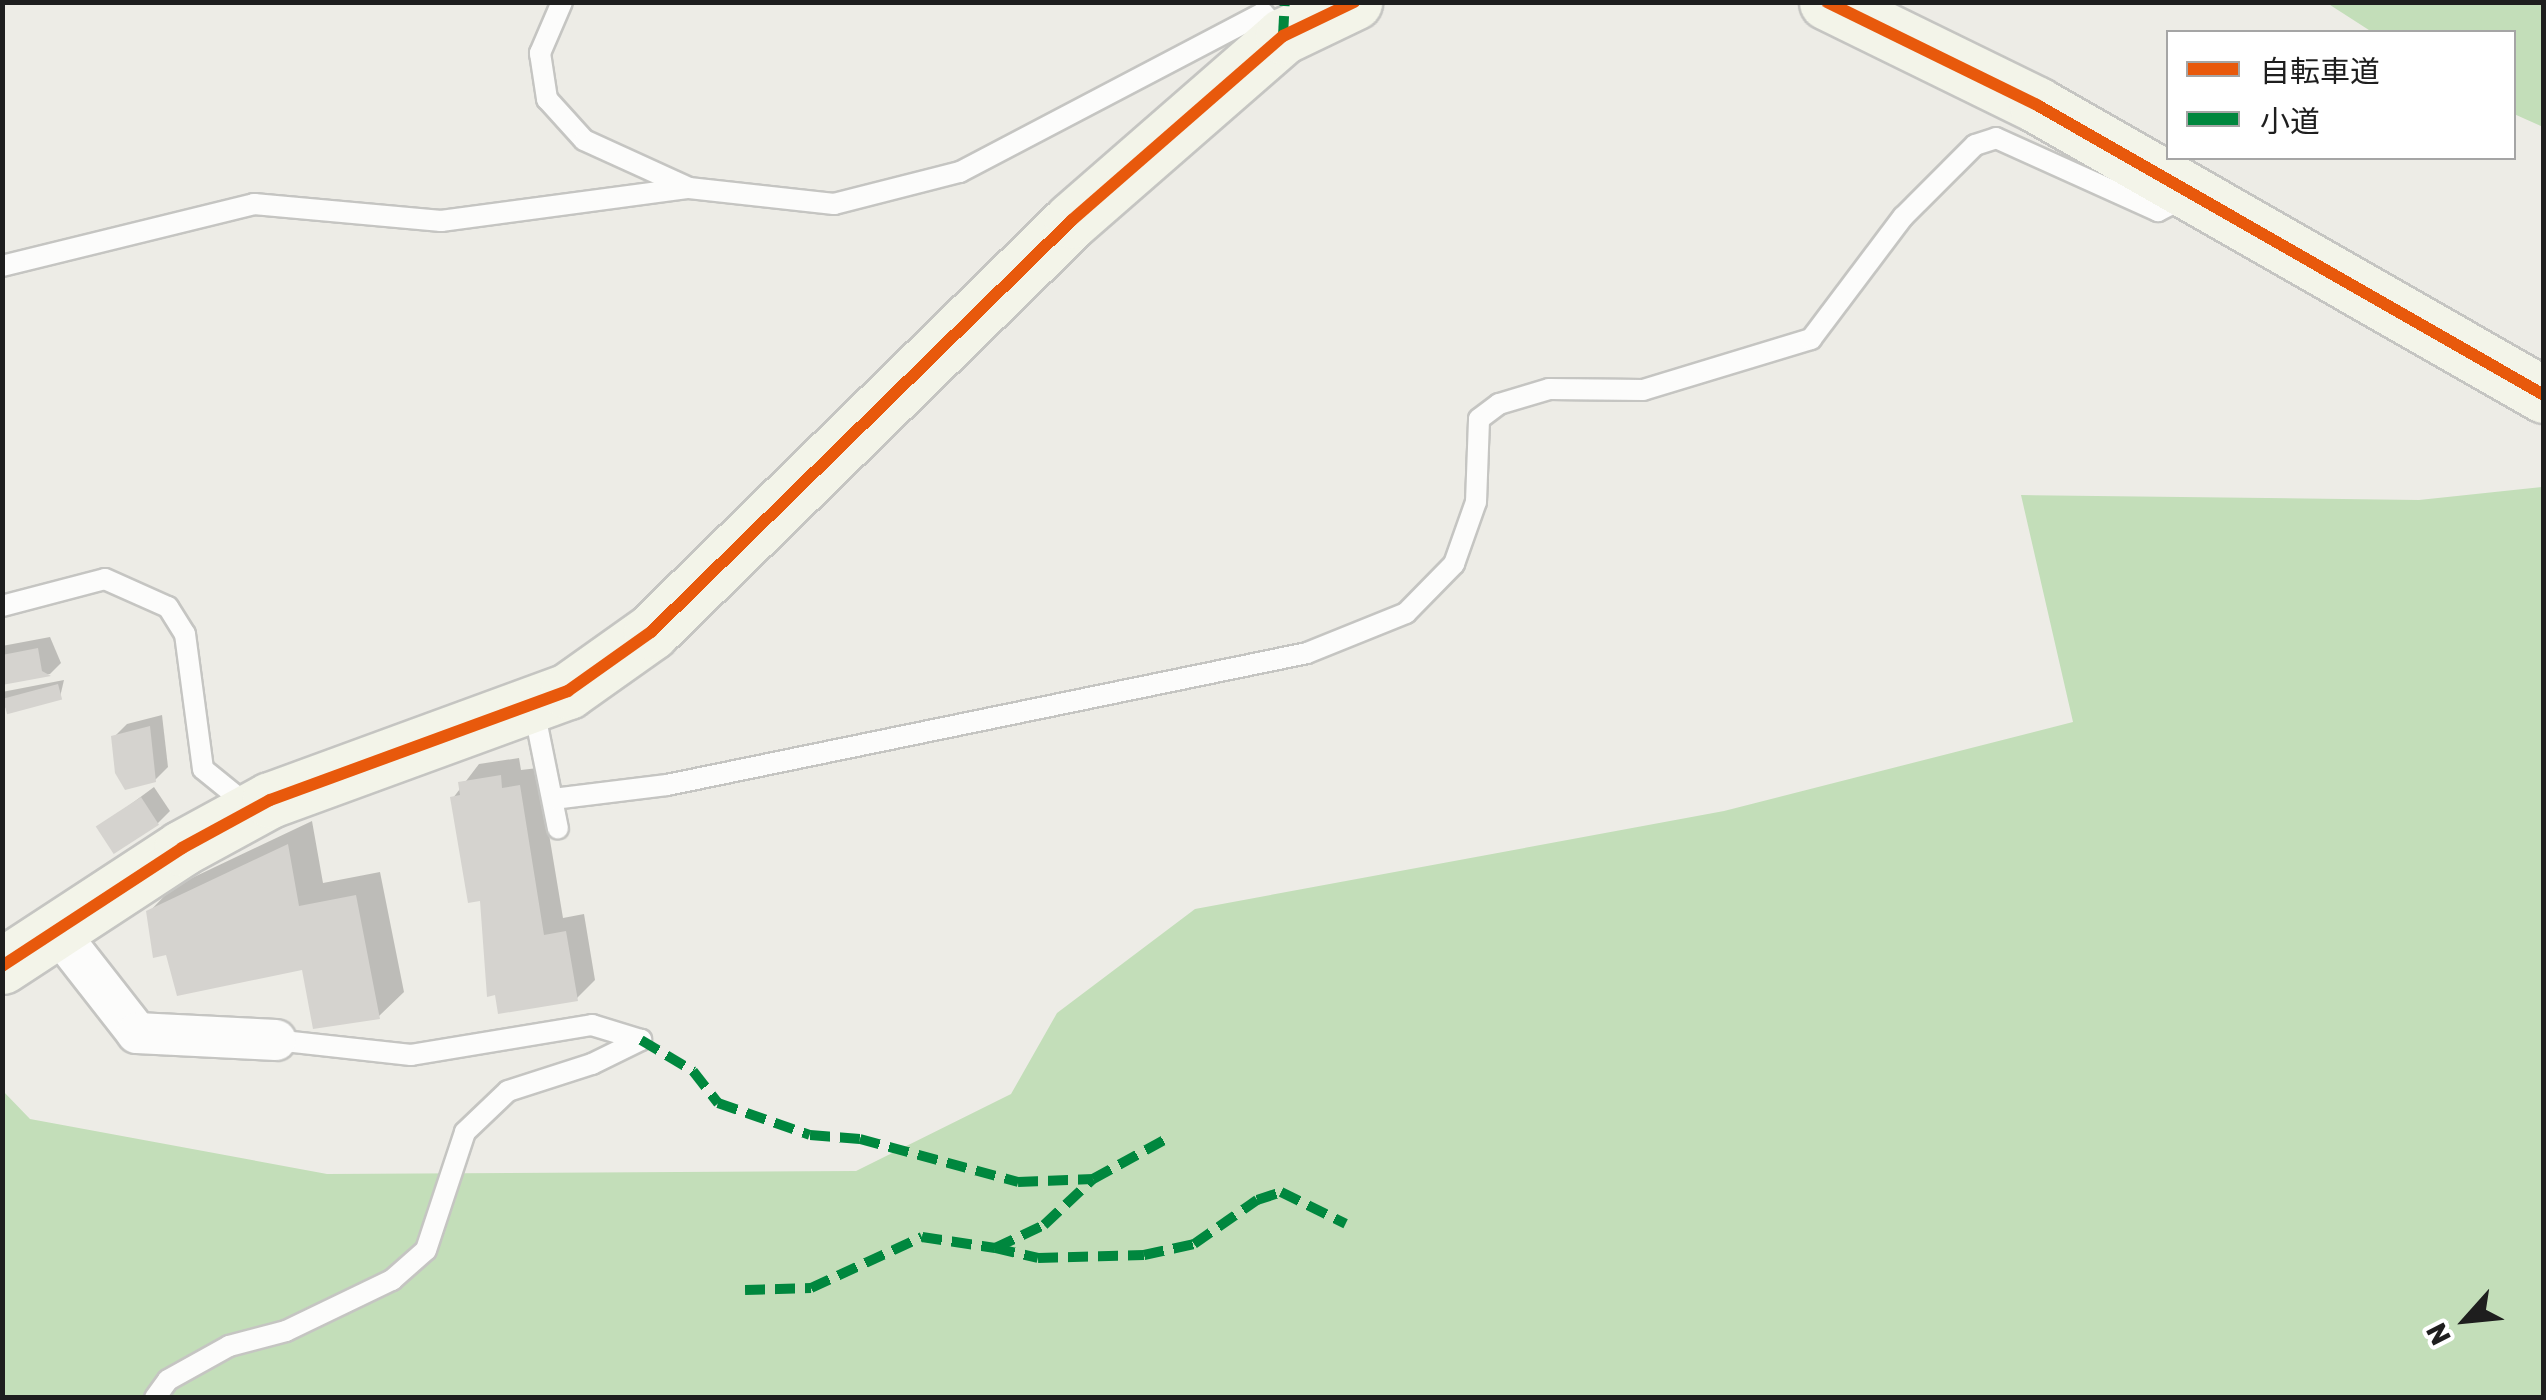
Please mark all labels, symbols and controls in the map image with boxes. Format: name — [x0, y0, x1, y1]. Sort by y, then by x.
legend — [2166, 30, 2516, 160]
text: 自転車道 — [2260, 54, 2380, 90]
text: 小道 — [2260, 104, 2320, 140]
north arrow — [2416, 1270, 2516, 1370]
text: N — [2420, 1317, 2458, 1350]

